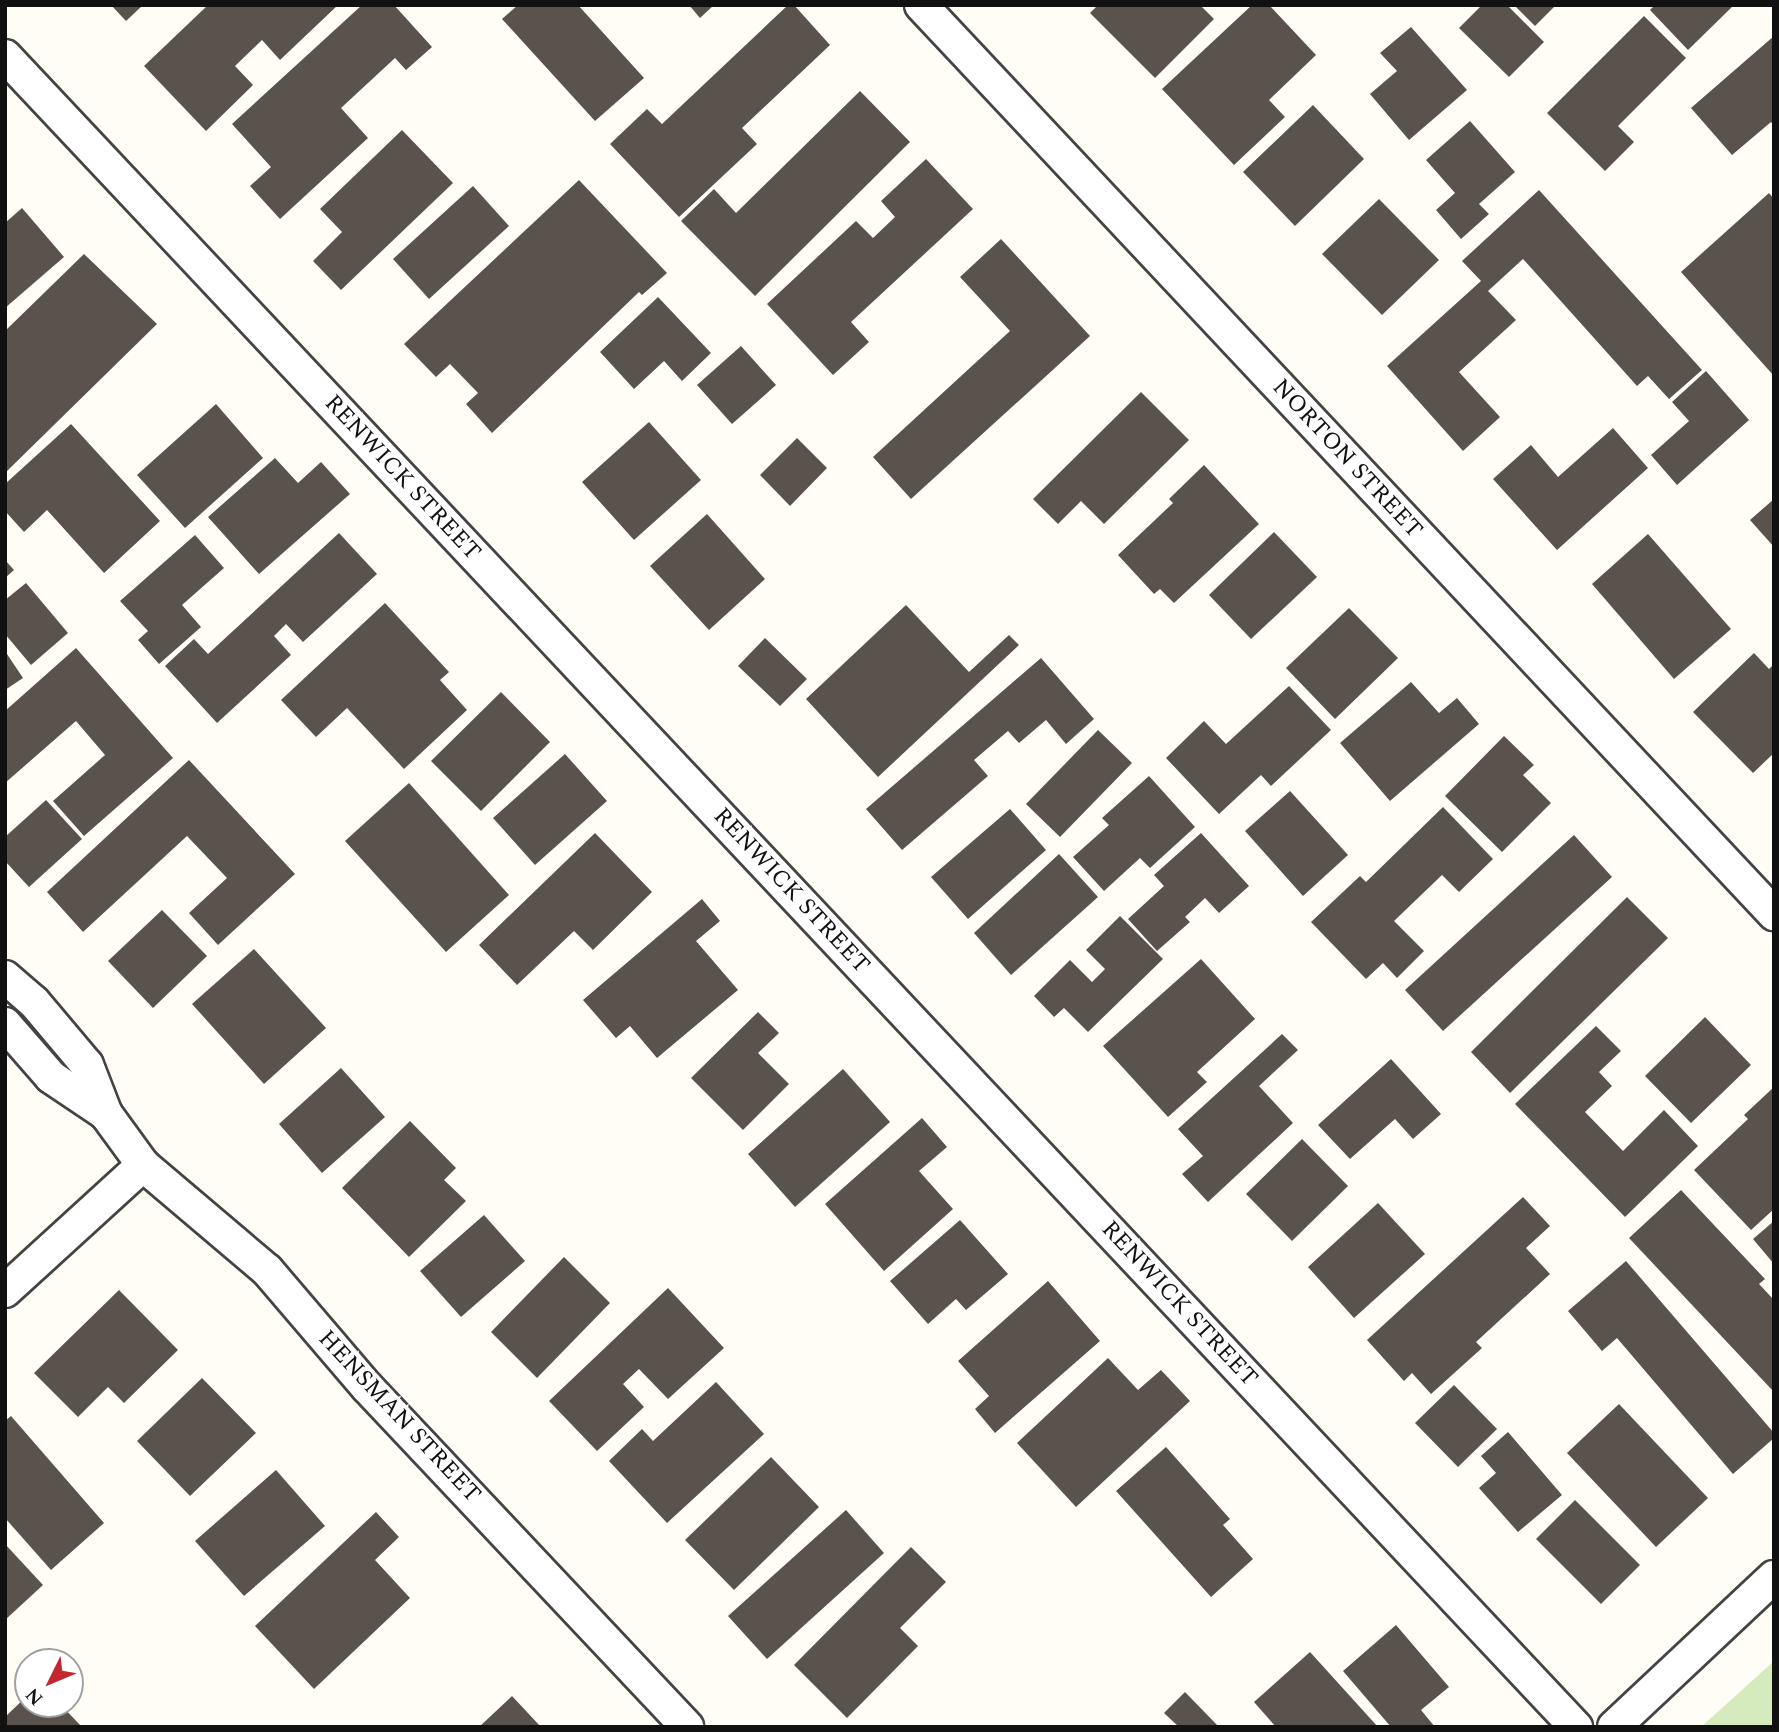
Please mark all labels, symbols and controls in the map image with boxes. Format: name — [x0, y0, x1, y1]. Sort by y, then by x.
street label: NORTON STREET — [1266, 373, 1428, 545]
street label: RENWICK STREET — [318, 389, 486, 567]
street label: RENWICK STREET — [707, 802, 875, 980]
street label: RENWICK STREET — [1095, 1215, 1263, 1393]
street label: HENSMAN STREET — [312, 1325, 486, 1509]
north arrow — [14, 1648, 84, 1718]
text: N — [19, 1681, 51, 1712]

